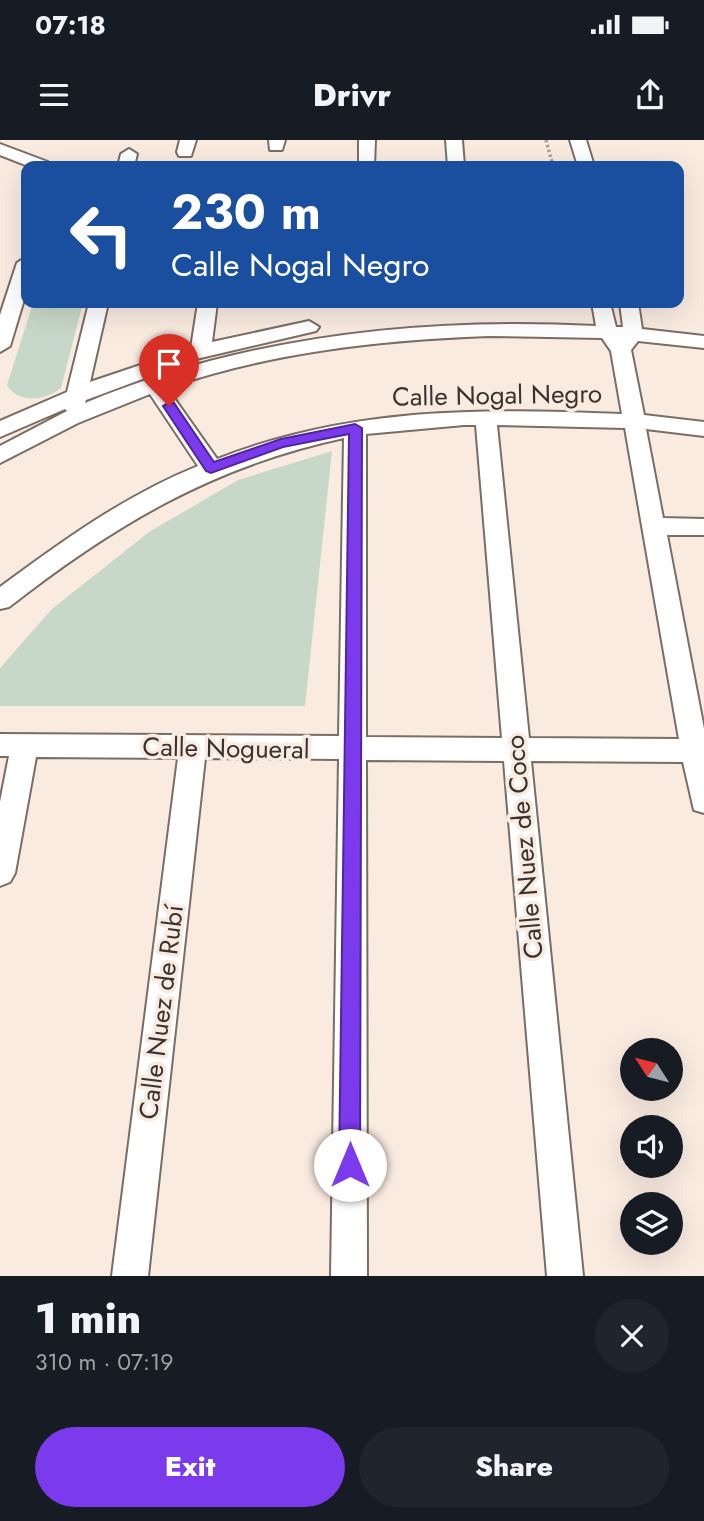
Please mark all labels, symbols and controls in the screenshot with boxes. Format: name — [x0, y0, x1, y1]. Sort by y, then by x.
text: 07:18 — [35, 6, 106, 44]
text: Drivr — [313, 72, 391, 118]
icon: menu — [35, 76, 73, 114]
icon: share — [631, 76, 669, 114]
text: 230 m — [171, 177, 321, 247]
icon: left — [56, 189, 147, 280]
text: Calle Nogal Negro — [171, 242, 429, 288]
pin — [139, 334, 199, 406]
icon: arrive — [150, 345, 188, 383]
street label: Calle Nogal Negro — [392, 374, 602, 416]
street label: Calle Nogueral — [142, 728, 310, 768]
street label: Calle Nuez de Coco — [495, 733, 553, 961]
street label: Calle Nuez de Rubí — [129, 901, 193, 1121]
north arrow — [620, 1038, 682, 1101]
map controls — [620, 1038, 683, 1255]
button: sound — [620, 1115, 683, 1178]
position arrow — [313, 1128, 387, 1202]
button: layers — [620, 1192, 683, 1255]
text: 1 min — [35, 1288, 141, 1349]
button: close — [595, 1299, 669, 1373]
text: 310 m · 07:19 — [35, 1345, 174, 1379]
button: Exit — [35, 1427, 345, 1507]
button: Share — [359, 1427, 669, 1507]

